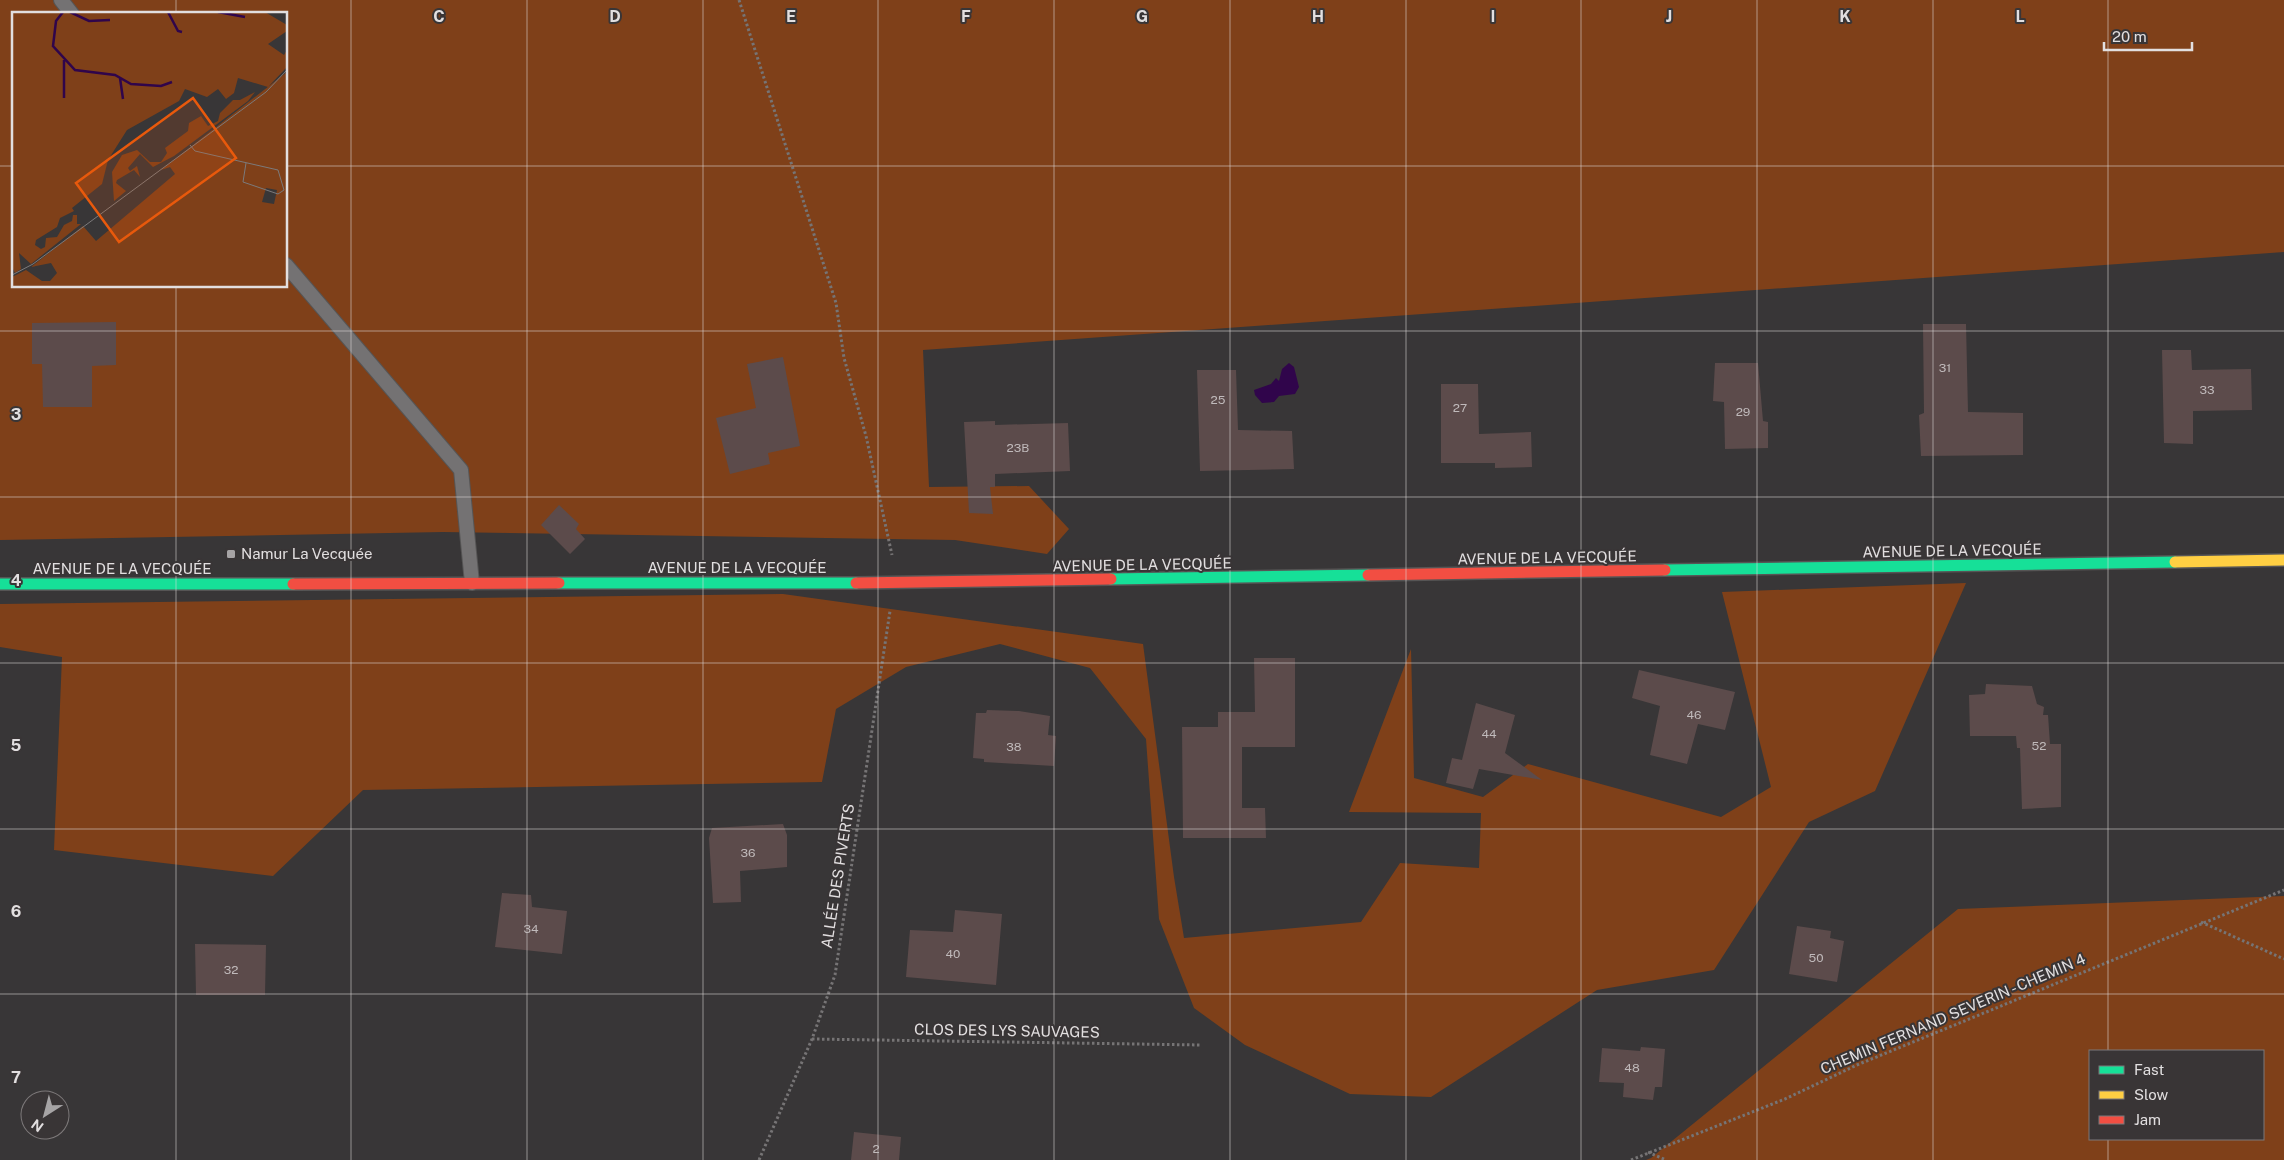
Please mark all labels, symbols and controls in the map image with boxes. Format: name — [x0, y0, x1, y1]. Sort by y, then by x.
text: C — [433, 7, 445, 26]
text: D — [609, 7, 621, 26]
text: E — [786, 7, 796, 26]
text: F — [961, 7, 971, 26]
text: G — [1136, 7, 1148, 26]
text: H — [1312, 7, 1324, 26]
text: I — [1491, 7, 1495, 26]
text: J — [1666, 7, 1672, 26]
text: K — [1839, 7, 1851, 26]
text: L — [2015, 7, 2025, 26]
inset map — [12, 12, 288, 288]
scale bar — [2104, 20, 2192, 52]
text: 20 m — [2112, 28, 2147, 45]
house number: 31 — [1939, 361, 1951, 375]
house number: 33 — [2199, 383, 2215, 397]
house number: 25 — [1211, 393, 1226, 407]
house number: 27 — [1453, 401, 1467, 415]
text: 3 — [11, 405, 21, 424]
house number: 29 — [1736, 405, 1750, 419]
house number: 23B — [1007, 441, 1029, 455]
street label: AVENUE DE LA VECQUÉE — [1862, 540, 2042, 561]
place label: Namur La Vecquée — [241, 545, 373, 562]
street label: AVENUE DE LA VECQUÉE — [1457, 547, 1637, 568]
marker: Namur La Vecquée — [225, 548, 237, 560]
street label: AVENUE DE LA VECQUÉE — [1052, 554, 1232, 575]
street label: AVENUE DE LA VECQUÉE — [647, 559, 827, 576]
street label: AVENUE DE LA VECQUÉE — [32, 560, 212, 577]
text: 4 — [11, 571, 22, 590]
house number: 46 — [1686, 708, 1702, 722]
house number: 44 — [1481, 727, 1497, 741]
text: 5 — [11, 736, 22, 755]
house number: 52 — [2032, 739, 2046, 753]
house number: 38 — [1006, 740, 1022, 754]
street label: ALLÉE DES PIVERTS — [818, 802, 857, 949]
house number: 36 — [741, 846, 755, 860]
text: 6 — [11, 902, 21, 921]
house number: 34 — [523, 922, 539, 936]
house number: 40 — [946, 947, 960, 961]
street label: CHEMIN FERNAND SEVERIN - CHEMIN 4 — [1818, 950, 2088, 1077]
house number: 50 — [1808, 951, 1824, 965]
house number: 32 — [224, 963, 238, 977]
street label: CLOS DES LYS SAUVAGES — [914, 1020, 1100, 1041]
legend — [2089, 1050, 2264, 1140]
house number: 48 — [1624, 1061, 1640, 1075]
text: Fast — [2134, 1061, 2164, 1078]
text: 7 — [11, 1068, 21, 1087]
text: Slow — [2134, 1086, 2169, 1103]
north arrow — [20, 1090, 70, 1140]
text: Jam — [2134, 1111, 2161, 1128]
text: N — [28, 1116, 46, 1135]
house number: 2 — [872, 1142, 880, 1156]

